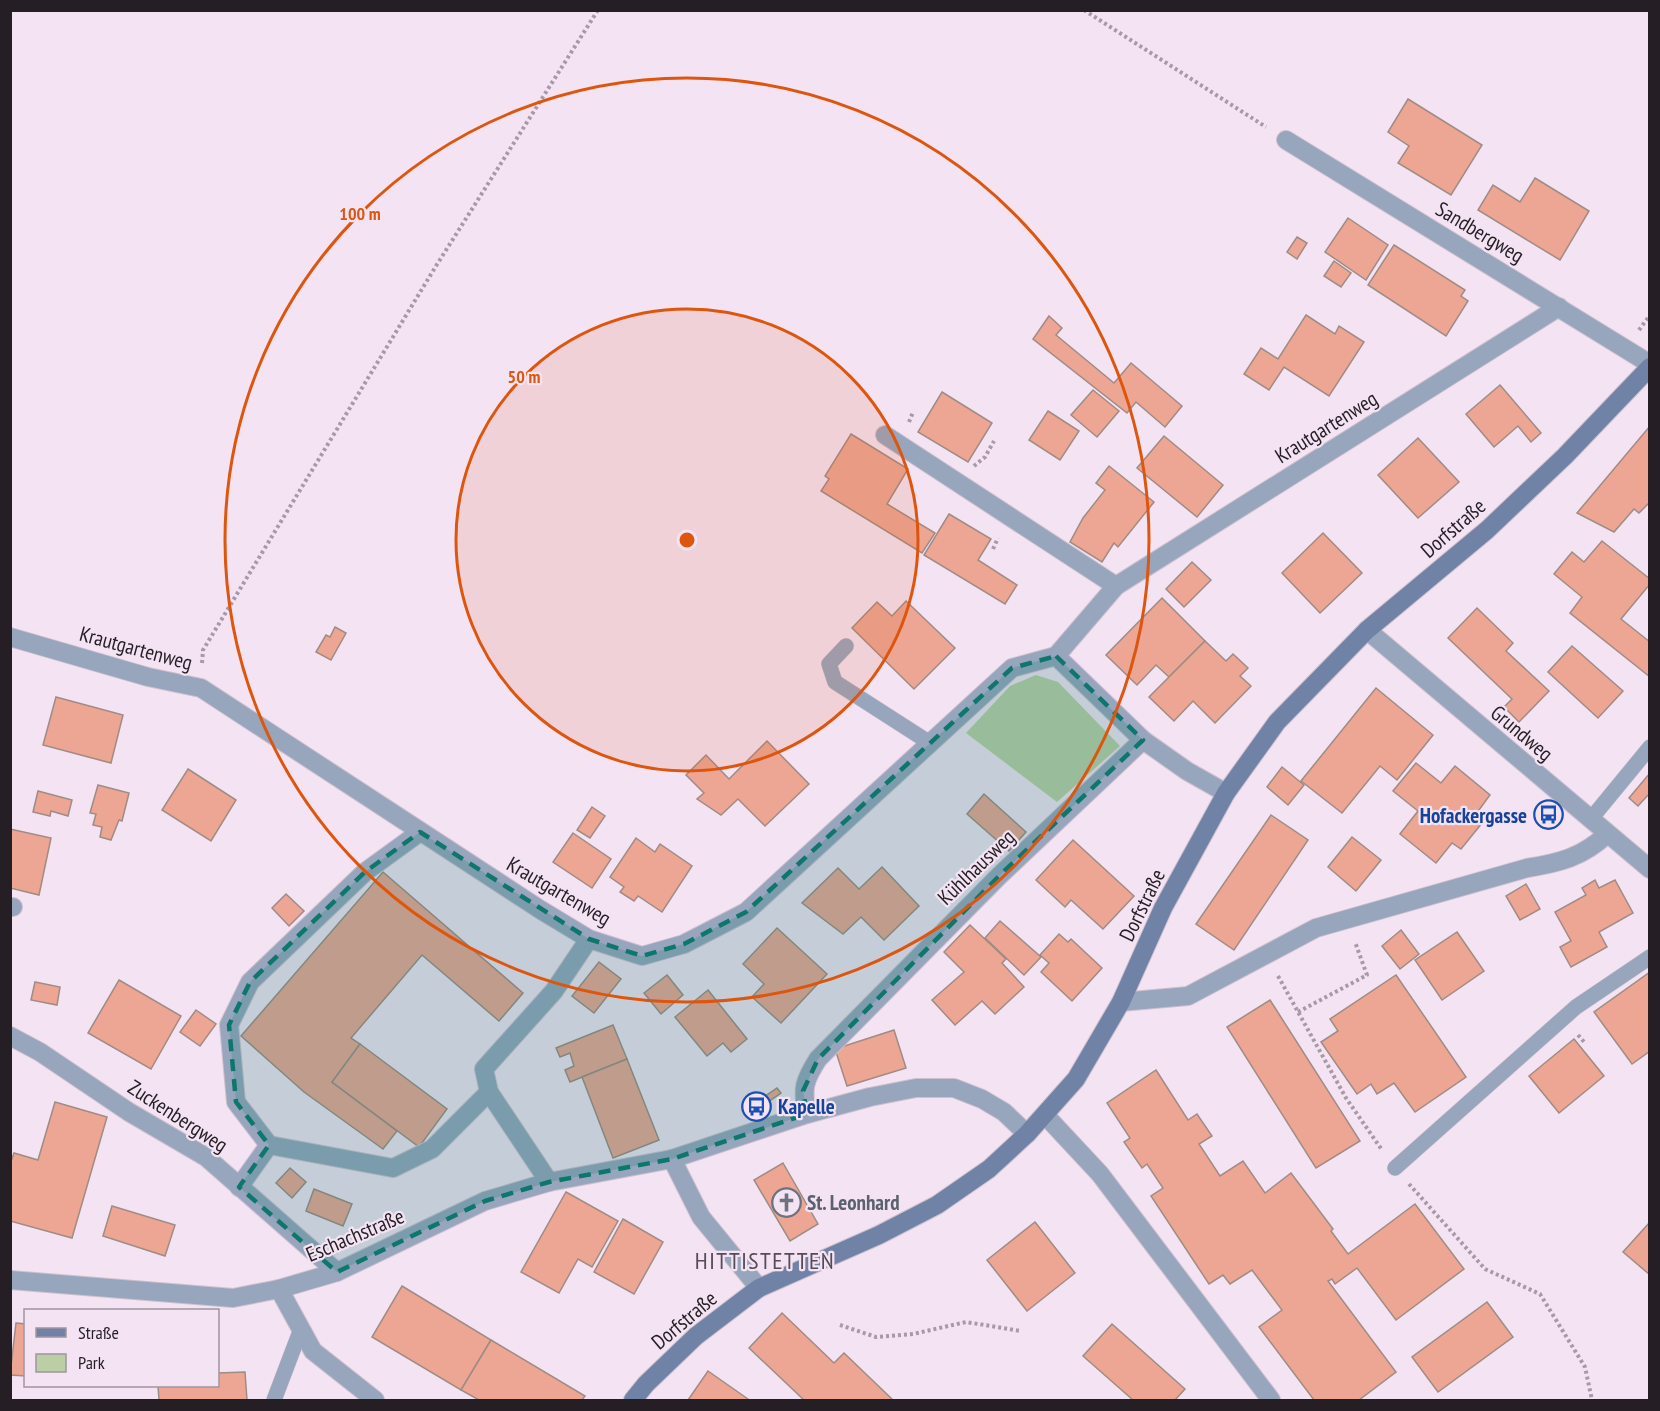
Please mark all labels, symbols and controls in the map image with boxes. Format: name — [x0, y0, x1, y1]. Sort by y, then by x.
street label: Sandbergweg — [1431, 195, 1529, 269]
text: 100 m — [339, 202, 381, 225]
text: 50 m — [508, 365, 540, 388]
street label: Krautgartenweg — [1270, 385, 1382, 469]
street label: Dorfstraße — [1415, 492, 1491, 564]
centre of rings — [677, 530, 697, 550]
street label: Krautgartenweg — [77, 620, 195, 676]
street label: Grundweg — [1485, 699, 1559, 767]
bus stop icon: Hofackergasse — [1532, 799, 1564, 831]
place label: Hofackergasse — [1420, 802, 1527, 829]
street label: Kühlhausweg — [932, 824, 1020, 910]
street label: Krautgartenweg — [502, 850, 616, 932]
street label: Dorfstraße — [1113, 864, 1171, 946]
street label: Zuckenbergweg — [123, 1074, 233, 1158]
bus stop icon: Kapelle — [741, 1090, 773, 1122]
place label: Kapelle — [778, 1093, 835, 1120]
church icon: St. Leonhard — [770, 1186, 802, 1218]
place label: St. Leonhard — [807, 1189, 900, 1216]
street label: Eschachstraße — [302, 1202, 408, 1268]
district label: HITTISTETTEN — [695, 1245, 835, 1276]
street label: Dorfstraße — [646, 1285, 722, 1355]
legend — [24, 1309, 219, 1387]
text: Straße — [78, 1321, 119, 1344]
text: Park — [78, 1351, 105, 1374]

